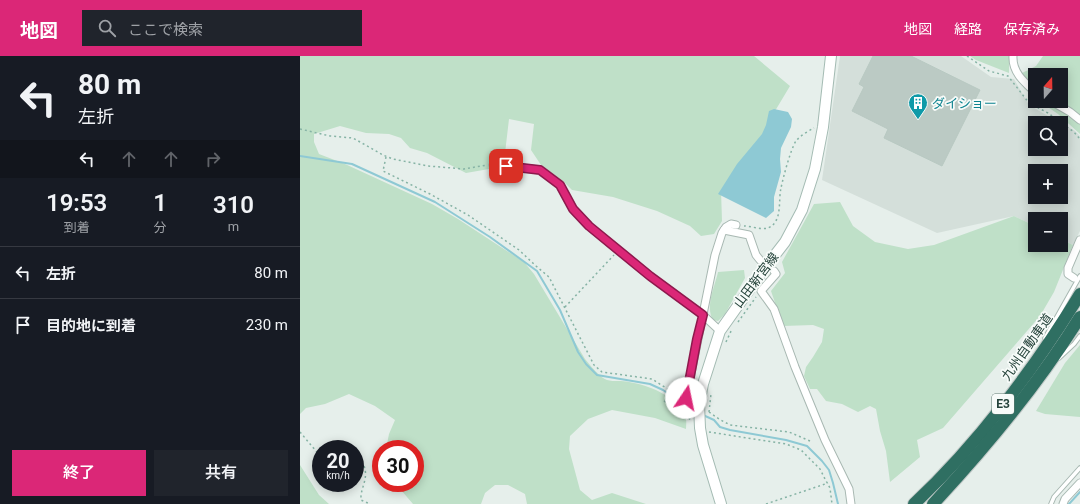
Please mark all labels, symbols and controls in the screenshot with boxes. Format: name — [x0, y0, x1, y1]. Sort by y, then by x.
search box — [82, 10, 362, 46]
icon: search — [96, 17, 118, 39]
text: 地図 — [20, 19, 58, 42]
text: ここで検索 — [128, 21, 203, 39]
text: 地図 — [904, 21, 932, 37]
text: 経路 — [954, 21, 982, 37]
text: 保存済み — [1004, 21, 1060, 37]
text: 80 m — [78, 68, 141, 101]
north arrow — [1028, 68, 1068, 108]
map controls — [1028, 68, 1068, 252]
icon: left — [12, 72, 64, 124]
building icon: ダイショー — [907, 92, 929, 120]
place label: ダイショー — [932, 96, 997, 111]
text: 左折 — [78, 106, 114, 127]
button: search — [1028, 116, 1068, 156]
icon: left — [76, 148, 98, 170]
icon: ahead — [118, 148, 140, 170]
icon: ahead — [160, 148, 182, 170]
icon: right — [202, 148, 224, 170]
pin — [489, 149, 523, 183]
icon: arrive — [495, 155, 517, 177]
button: + — [1028, 164, 1068, 204]
text: 19:53 — [46, 189, 107, 217]
text: 1 — [153, 189, 167, 217]
text: 310 — [213, 191, 254, 219]
button: − — [1028, 212, 1068, 252]
text: m — [228, 219, 239, 234]
text: 到着 — [64, 220, 90, 235]
text: 分 — [154, 220, 167, 235]
street label: 山田新宮線 — [730, 250, 782, 310]
icon: left — [12, 262, 34, 284]
text: 80 m — [254, 264, 288, 282]
text: 左折 — [46, 265, 76, 283]
street label: 九州自動車道 — [998, 311, 1056, 383]
icon: arrive — [12, 314, 34, 336]
text: 230 m — [246, 316, 288, 334]
text: 目的地に到着 — [46, 317, 136, 335]
position arrow — [665, 377, 707, 419]
road number: E3 — [992, 394, 1014, 414]
speed limit sign: 30 — [372, 440, 424, 492]
text: 20 — [327, 449, 349, 473]
button: 終了 — [12, 450, 146, 496]
button: 共有 — [154, 450, 288, 496]
text: km/h — [326, 470, 350, 481]

